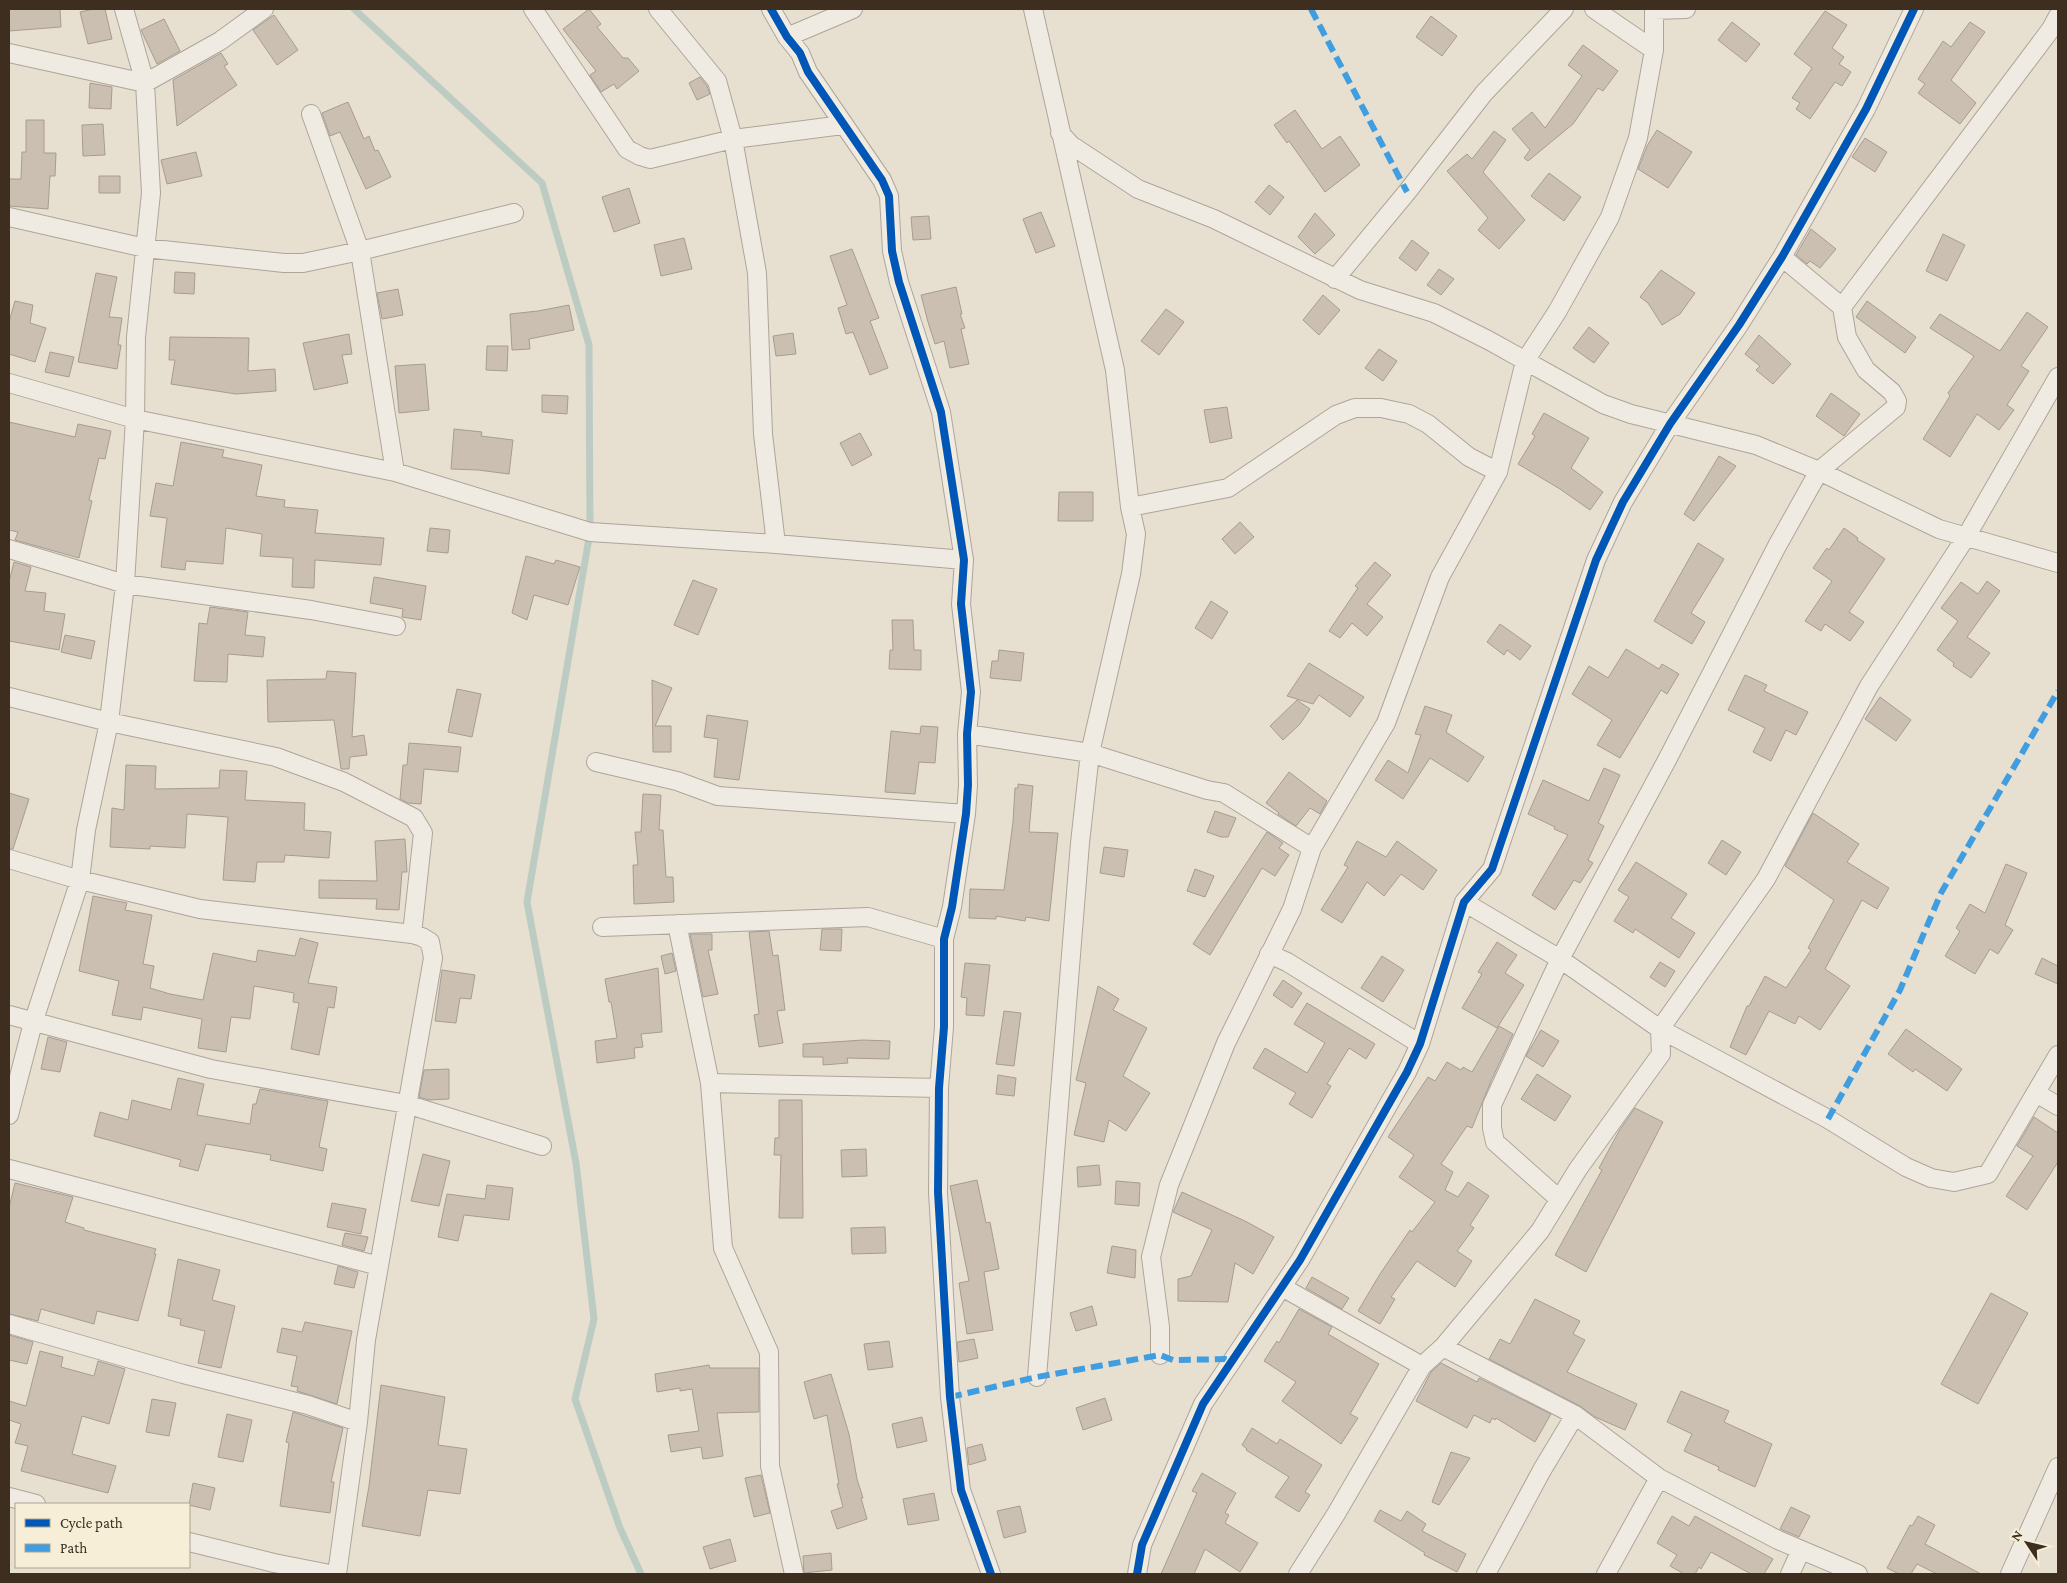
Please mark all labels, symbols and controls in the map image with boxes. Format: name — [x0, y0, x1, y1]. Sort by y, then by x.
legend — [15, 1503, 190, 1568]
text: Cycle path — [60, 1515, 123, 1532]
north arrow — [2002, 1518, 2052, 1568]
text: N — [2007, 1527, 2026, 1544]
text: Path — [60, 1540, 87, 1556]

